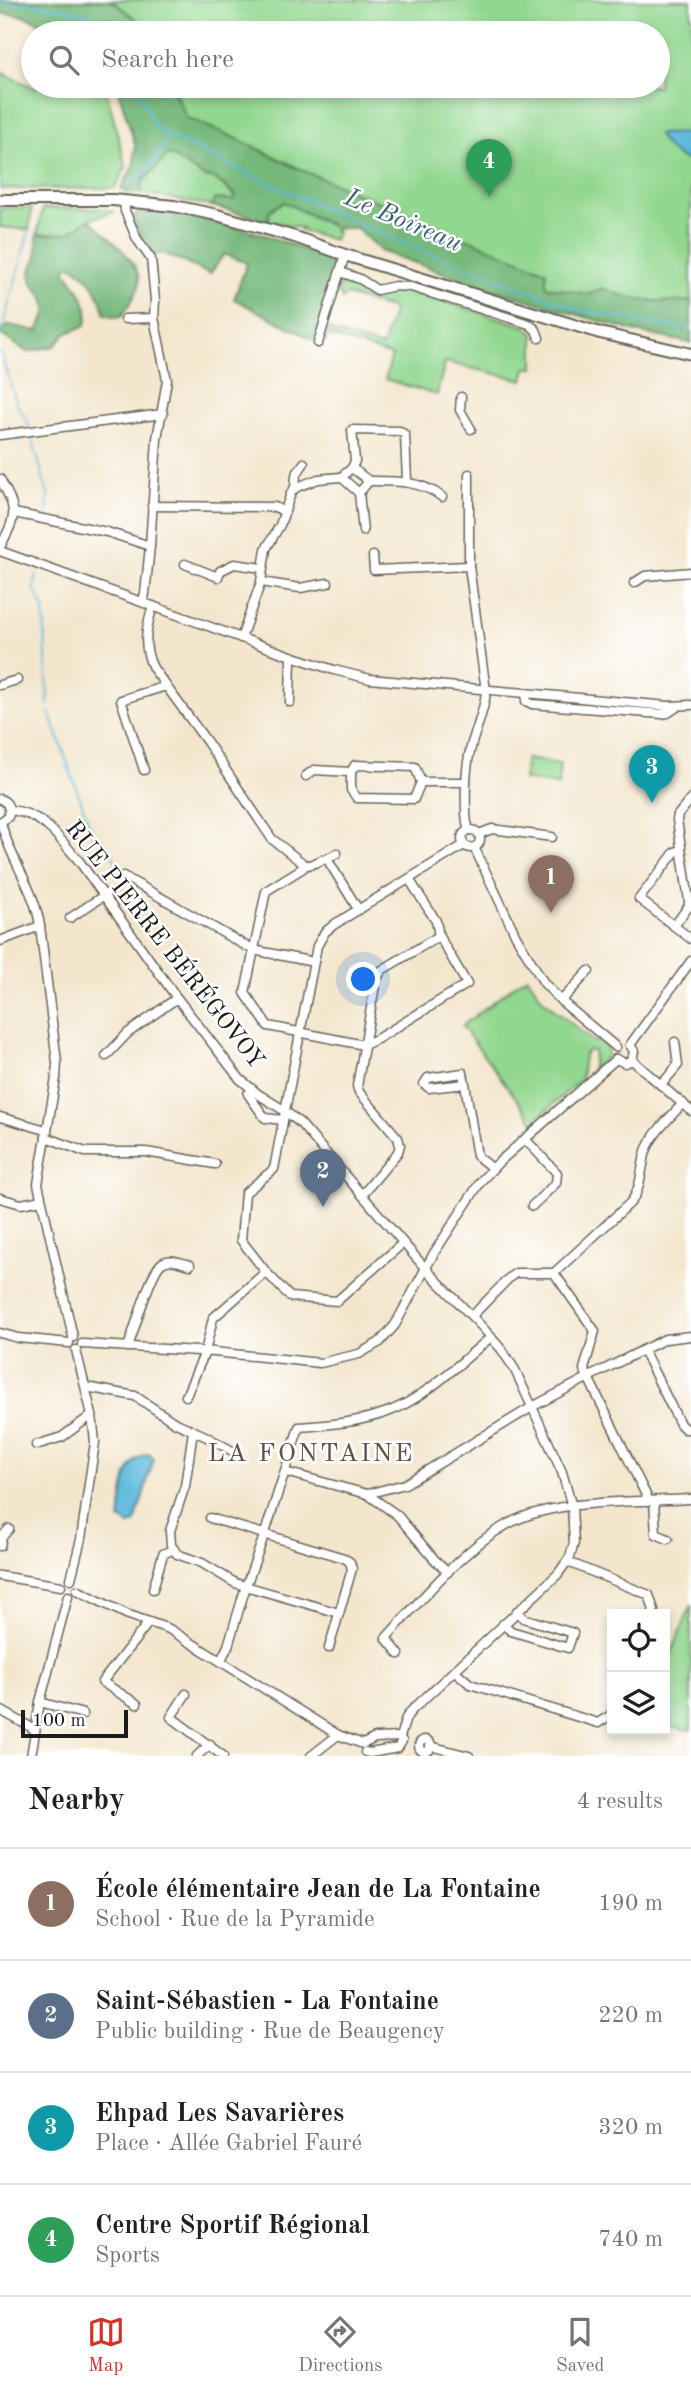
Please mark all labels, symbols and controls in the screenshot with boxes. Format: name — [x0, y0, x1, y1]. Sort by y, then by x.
search box — [21, 21, 670, 98]
icon: search — [45, 41, 83, 79]
text: Search here — [101, 47, 234, 73]
pin: 4 — [466, 139, 512, 197]
water label: Le Boireau — [340, 184, 466, 257]
pin: 3 — [629, 745, 675, 803]
street label: RUE PIERRE BÉRÉGOVOY — [60, 814, 271, 1073]
pin: 1 — [528, 855, 574, 913]
your location — [346, 962, 380, 996]
pin: 2 — [300, 1149, 346, 1207]
district label: LA FONTAINE — [208, 1441, 414, 1467]
map controls — [607, 1609, 670, 1735]
button: locate — [607, 1609, 670, 1672]
button: layers — [607, 1672, 670, 1735]
scale bar — [21, 1707, 128, 1739]
text: 100 m — [32, 1712, 85, 1731]
text: Nearby — [28, 1786, 125, 1816]
text: 4 results — [577, 1790, 663, 1813]
text: École élémentaire Jean de La Fontaine — [95, 1877, 541, 1903]
text: 1 — [44, 1892, 58, 1915]
text: 190 m — [598, 1892, 663, 1915]
text: School · Rue de la Pyramide — [95, 1908, 375, 1931]
text: Saint-Sébastien - La Fontaine — [95, 1989, 439, 2015]
text: 2 — [44, 2004, 58, 2027]
text: 220 m — [598, 2004, 663, 2027]
text: Public building · Rue de Beaugency — [95, 2020, 445, 2043]
text: Ehpad Les Savarières — [95, 2101, 344, 2127]
text: 3 — [44, 2116, 58, 2139]
text: 320 m — [598, 2116, 663, 2139]
text: Place · Allée Gabriel Fauré — [95, 2132, 362, 2155]
text: Centre Sportif Régional — [95, 2213, 370, 2239]
text: 4 — [44, 2228, 58, 2251]
text: 740 m — [598, 2228, 663, 2251]
text: Sports — [95, 2244, 160, 2267]
tab: Map — [87, 2313, 125, 2378]
tab: Directions — [298, 2313, 383, 2378]
tab: Saved — [556, 2313, 604, 2378]

